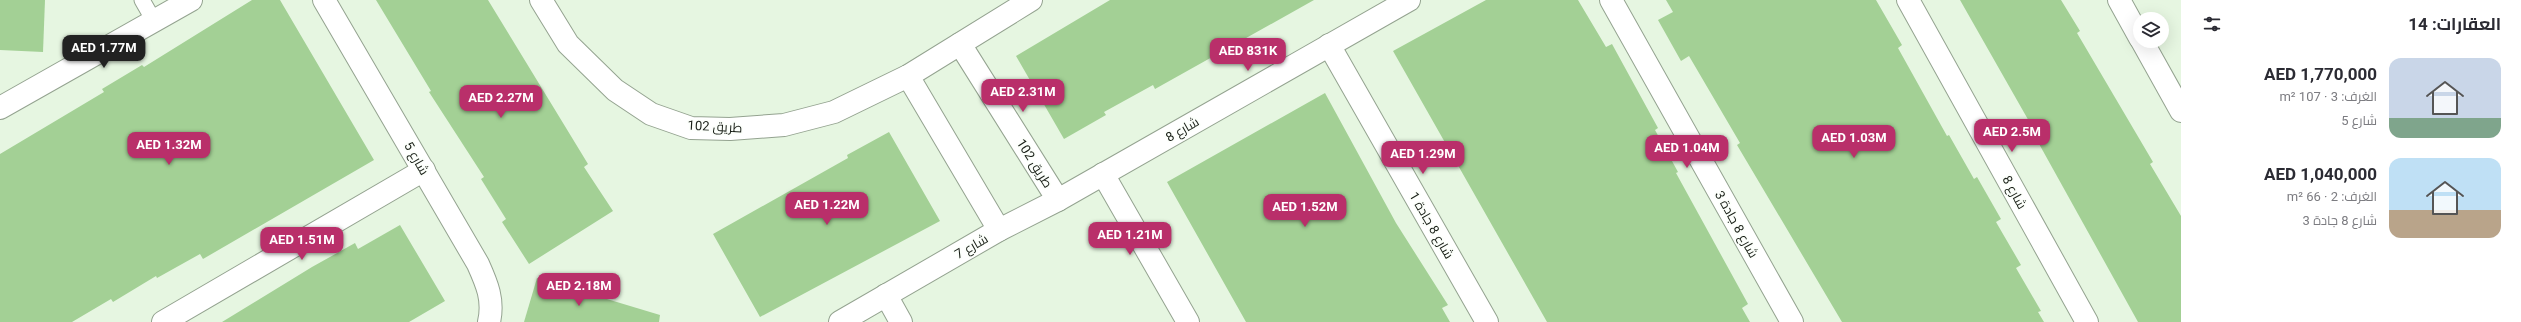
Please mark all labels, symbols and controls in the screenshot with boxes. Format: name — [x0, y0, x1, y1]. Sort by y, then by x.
map controls — [2133, 12, 2169, 48]
button: layers — [2133, 12, 2169, 48]
icon: filters — [2201, 13, 2223, 35]
text: العقارات: 14 — [2408, 14, 2501, 34]
pin: AED 1.77M — [58, 35, 150, 69]
pin: AED 831K — [1207, 38, 1289, 72]
text: AED 1.77M — [71, 40, 137, 55]
text: AED 831K — [1219, 43, 1277, 58]
text: AED 1,770,000 — [2264, 64, 2377, 84]
icon: home — [2421, 74, 2469, 122]
pin: AED 2.31M — [977, 79, 1069, 113]
text: AED 2.31M — [990, 84, 1056, 99]
pin: AED 2.27M — [455, 85, 547, 119]
text: الغرف: 3 · 107 m² — [2279, 89, 2377, 104]
text: AED 2.27M — [468, 90, 534, 105]
text: شارع 5 — [2341, 113, 2377, 128]
street label: شارع 8 — [1163, 114, 1202, 146]
street label: طريق 102 — [687, 118, 743, 135]
pin: AED 2.5M — [1971, 119, 2053, 153]
text: AED 2.5M — [1983, 124, 2041, 139]
pin: AED 1.03M — [1808, 125, 1900, 159]
text: AED 1.03M — [1821, 130, 1887, 145]
pin: AED 1.32M — [123, 132, 215, 166]
pin: AED 1.04M — [1641, 135, 1733, 169]
street label: طريق 102 — [1014, 136, 1055, 191]
text: AED 1.32M — [136, 137, 202, 152]
street label: شارع 5 — [400, 139, 432, 178]
text: AED 1.04M — [1654, 140, 1720, 155]
pin: AED 1.29M — [1377, 141, 1469, 175]
text: AED 1.29M — [1390, 146, 1456, 161]
text: AED 1,040,000 — [2264, 164, 2377, 184]
street label: شارع 8 — [1998, 173, 2030, 212]
icon: home — [2421, 174, 2469, 222]
street label: شارع 8 جادة 3 — [1711, 188, 1761, 261]
street label: شارع 8 جادة 1 — [1406, 189, 1457, 262]
text: الغرف: 2 · 66 m² — [2287, 189, 2377, 204]
pin: AED 1.22M — [781, 192, 873, 226]
pin: AED 1.52M — [1259, 194, 1351, 228]
text: AED 1.22M — [794, 197, 860, 212]
text: AED 1.52M — [1272, 199, 1338, 214]
text: شارع 8 جادة 3 — [2303, 213, 2377, 228]
pin: AED 1.21M — [1084, 222, 1176, 256]
pin: AED 1.51M — [256, 227, 348, 261]
text: AED 1.21M — [1097, 227, 1163, 242]
street label: شارع 7 — [952, 231, 991, 263]
text: AED 1.51M — [269, 232, 335, 247]
pin: AED 2.18M — [533, 273, 625, 307]
text: AED 2.18M — [546, 278, 612, 293]

